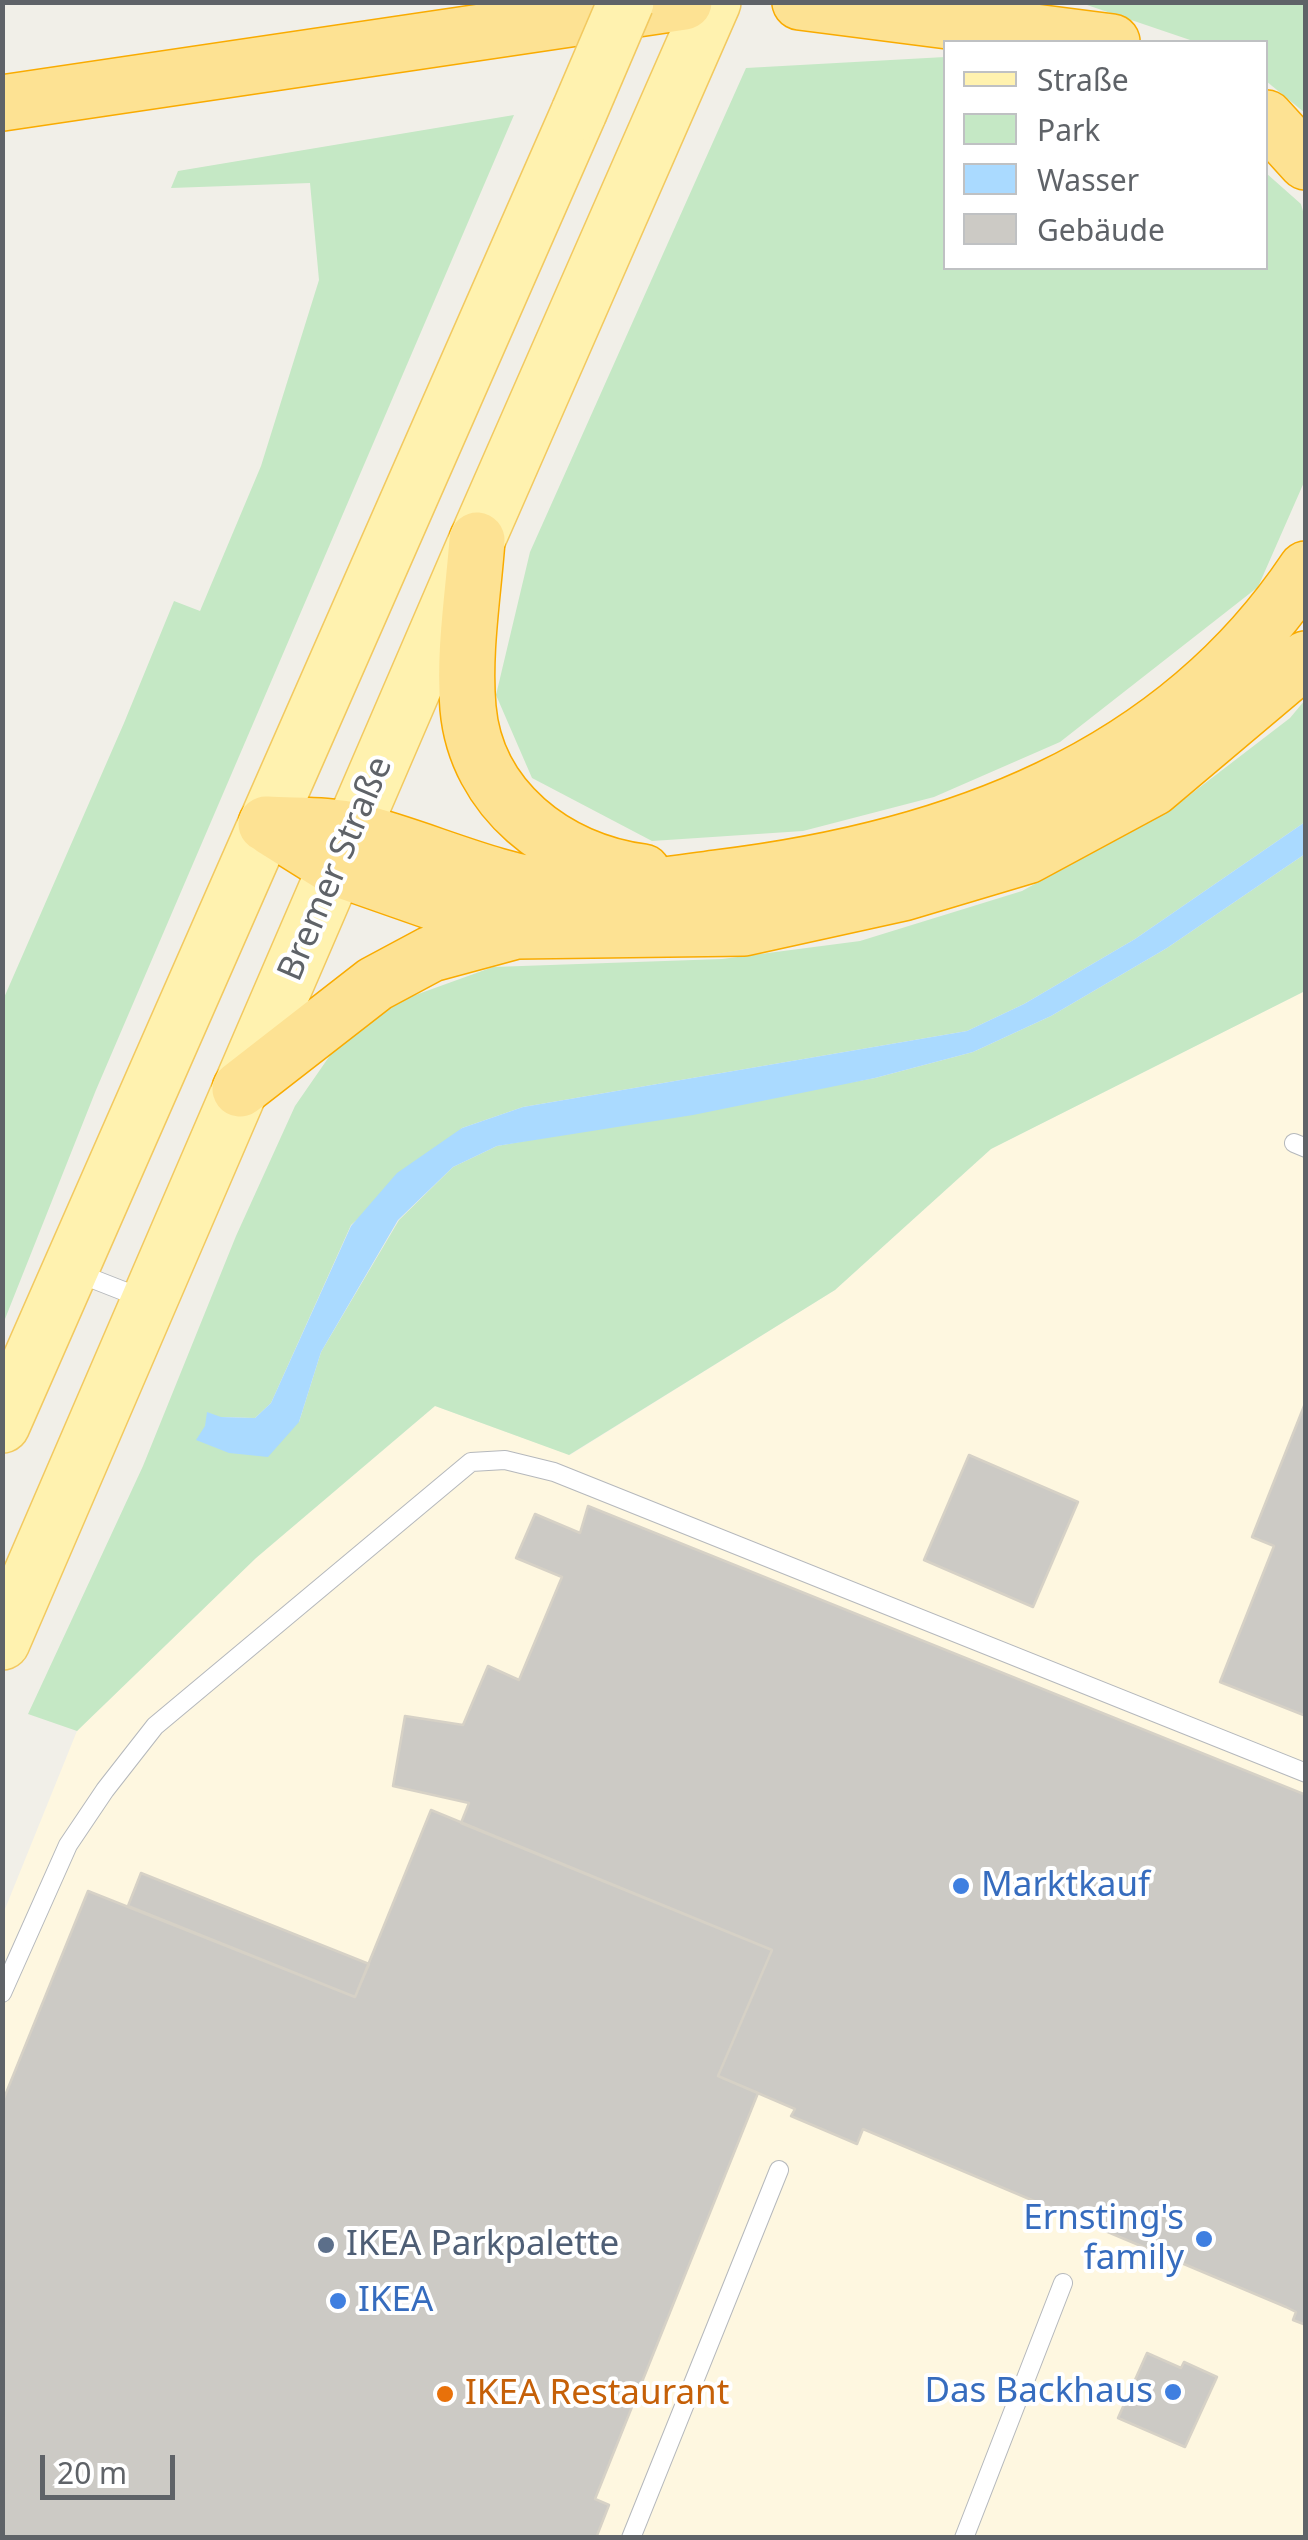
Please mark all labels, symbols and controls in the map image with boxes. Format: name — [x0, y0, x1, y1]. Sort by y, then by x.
legend — [943, 40, 1268, 270]
text: Straße — [1037, 59, 1129, 100]
text: Park — [1037, 109, 1100, 150]
text: Wasser — [1037, 159, 1139, 200]
text: Gebäude — [1037, 209, 1165, 250]
street label: Bremer Straße — [270, 751, 402, 987]
place label: Marktkauf — [981, 1865, 1150, 1907]
marker: Marktkauf — [950, 1875, 972, 1897]
place label: Ernsting's family — [1023, 2198, 1184, 2280]
place label: IKEA Parkpalette — [346, 2224, 619, 2266]
marker: Ernsting's family — [1193, 2228, 1215, 2250]
marker: IKEA Parkpalette — [315, 2234, 337, 2256]
place label: IKEA — [358, 2280, 433, 2322]
marker: IKEA — [327, 2290, 349, 2312]
place label: Das Backhaus — [924, 2371, 1153, 2413]
place label: IKEA Restaurant — [465, 2373, 729, 2415]
marker: Das Backhaus — [1162, 2381, 1184, 2403]
marker: IKEA Restaurant — [434, 2383, 456, 2405]
scale bar — [45, 2435, 180, 2497]
text: 20 m — [57, 2452, 127, 2493]

